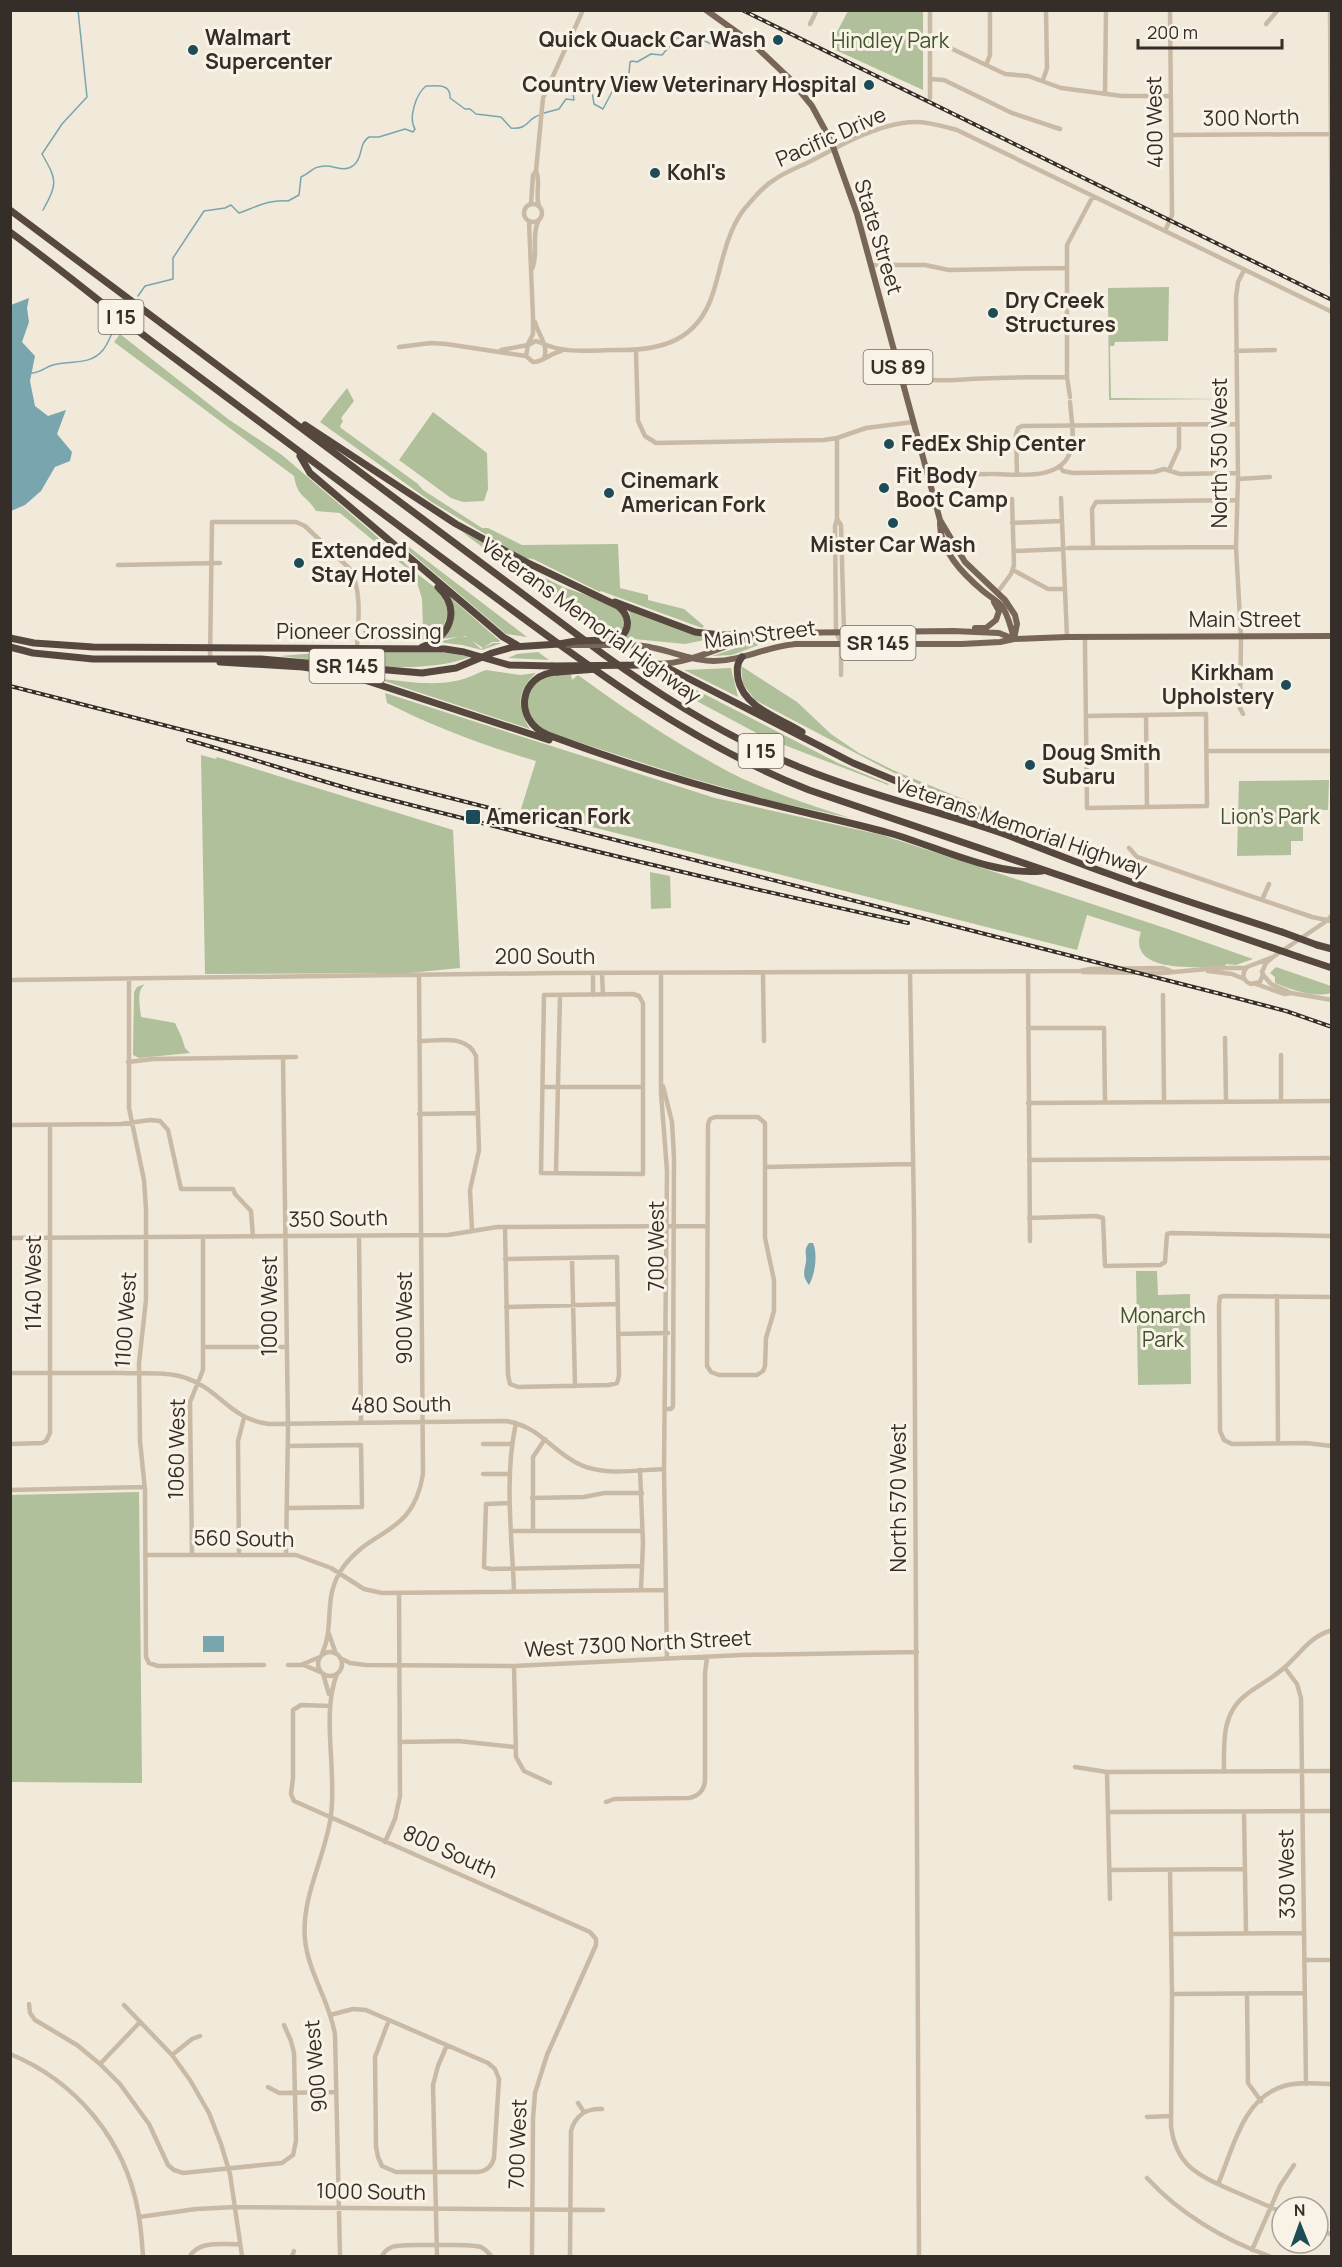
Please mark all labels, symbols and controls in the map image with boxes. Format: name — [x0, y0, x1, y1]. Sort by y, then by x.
scale bar — [1138, 12, 1282, 50]
text: 200 m — [1147, 20, 1198, 44]
place label: Walmart Supercenter — [205, 23, 332, 75]
place label: Quick Quack Car Wash — [539, 25, 766, 53]
park label: Hindley Park — [831, 26, 950, 54]
marker: Quick Quack Car Wash — [771, 33, 785, 47]
marker: Walmart Supercenter — [186, 43, 200, 57]
place label: Country View Veterinary Hospital — [522, 70, 857, 98]
street label: 400 West — [1139, 76, 1169, 168]
marker: Country View Veterinary Hospital — [862, 78, 876, 92]
street label: Pacific Drive — [771, 99, 890, 173]
street label: 300 North — [1202, 102, 1300, 132]
place label: Kohl's — [667, 158, 726, 186]
marker: Kohl's — [648, 166, 662, 180]
street label: State Street — [848, 176, 910, 298]
place label: Dry Creek Structures — [1005, 286, 1116, 338]
road number: I 15 — [98, 300, 144, 334]
marker: Dry Creek Structures — [986, 306, 1000, 320]
road number: US 89 — [864, 350, 932, 384]
street label: North 350 West — [1205, 378, 1233, 528]
place label: FedEx Ship Center — [901, 429, 1086, 457]
marker: FedEx Ship Center — [882, 437, 896, 451]
place label: Fit Body Boot Camp — [896, 461, 1008, 513]
place label: Cinemark American Fork — [621, 466, 766, 518]
marker: Fit Body Boot Camp — [877, 481, 891, 495]
marker: Cinemark American Fork — [602, 486, 616, 500]
marker: Mister Car Wash — [886, 516, 900, 530]
place label: Mister Car Wash — [810, 530, 976, 558]
street label: Veterans Memorial Highway — [476, 531, 707, 709]
place label: Extended Stay Hotel — [311, 536, 417, 588]
marker: Extended Stay Hotel — [292, 556, 306, 570]
street label: Main Street — [1189, 605, 1301, 633]
street label: Main Street — [702, 613, 817, 655]
street label: Pioneer Crossing — [276, 617, 442, 645]
road number: SR 145 — [840, 626, 916, 660]
road number: SR 145 — [310, 649, 385, 683]
place label: Kirkham Upholstery — [1162, 658, 1274, 710]
marker: Kirkham Upholstery — [1279, 678, 1293, 692]
road number: I 15 — [738, 734, 783, 768]
place label: Doug Smith Subaru — [1042, 738, 1161, 790]
marker: Doug Smith Subaru — [1023, 758, 1037, 772]
street label: Veterans Memorial Highway — [891, 770, 1151, 882]
place label: American Fork — [486, 802, 631, 830]
park label: Lion's Park — [1220, 802, 1320, 830]
marker: American Fork — [464, 808, 482, 826]
street label: 200 South — [495, 942, 595, 970]
street label: 700 West — [642, 1201, 670, 1291]
street label: 350 South — [288, 1203, 388, 1233]
street label: 1140 West — [19, 1235, 47, 1331]
street label: 1000 West — [255, 1256, 283, 1356]
street label: 1100 West — [108, 1271, 142, 1369]
street label: 900 West — [390, 1272, 418, 1364]
park label: Monarch Park — [1120, 1301, 1206, 1353]
street label: 480 South — [351, 1389, 451, 1419]
street label: 1060 West — [161, 1398, 191, 1500]
street label: North 570 West — [884, 1423, 912, 1573]
street label: 560 South — [193, 1523, 295, 1553]
street label: West 7300 North Street — [524, 1623, 752, 1663]
street label: 800 South — [399, 1818, 502, 1884]
street label: 330 West — [1271, 1829, 1301, 1919]
street label: 900 West — [297, 2019, 333, 2114]
street label: 700 West — [501, 2098, 533, 2190]
street label: 1000 South — [316, 2176, 426, 2206]
north arrow — [1270, 2195, 1330, 2255]
text: N — [1294, 2199, 1306, 2221]

